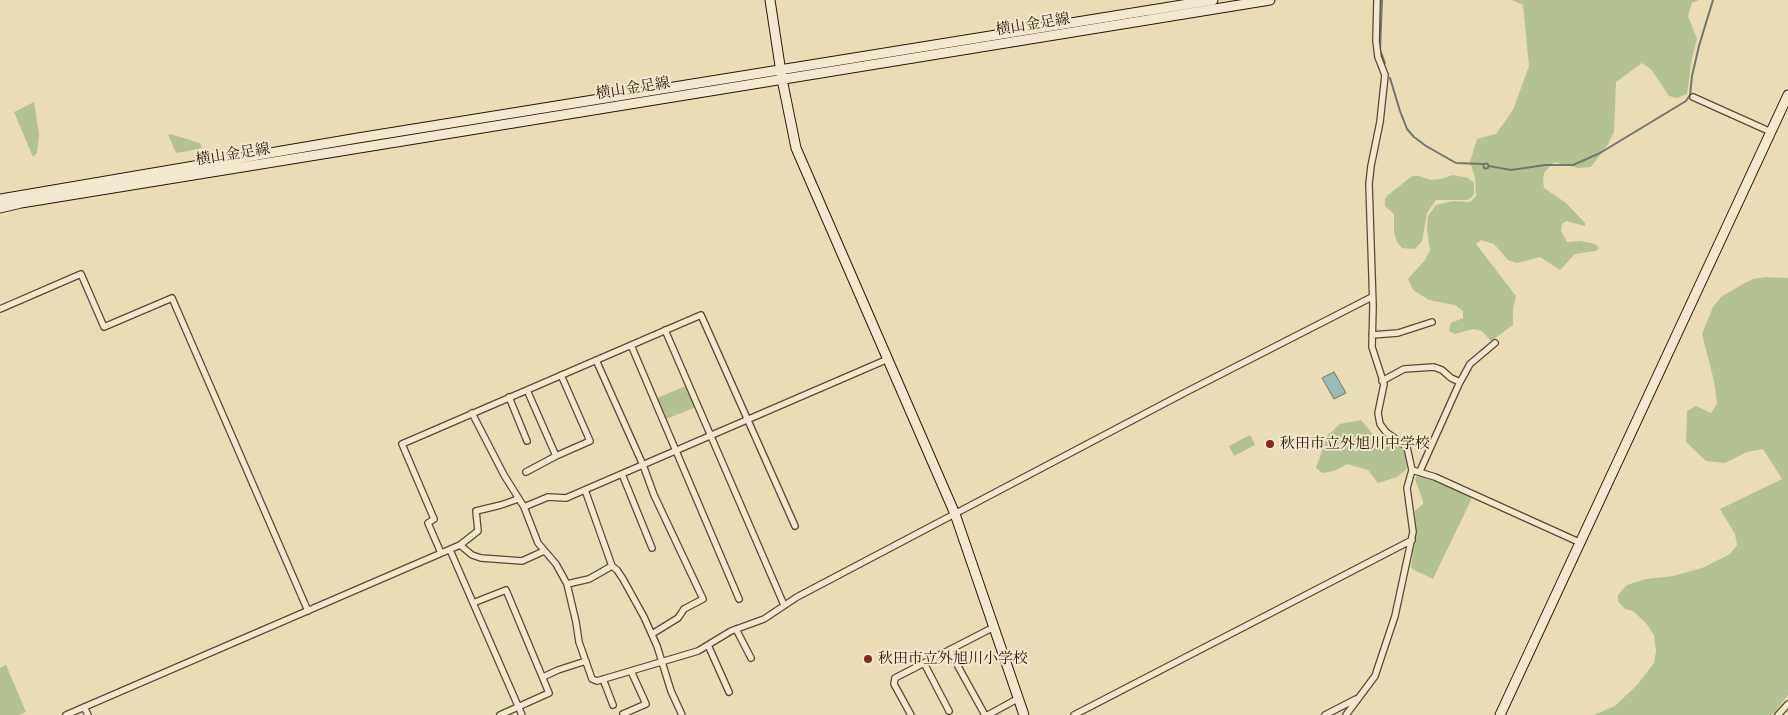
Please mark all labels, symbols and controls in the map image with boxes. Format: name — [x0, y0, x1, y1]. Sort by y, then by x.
street label: 横山金足線 — [995, 10, 1071, 40]
street label: 横山金足線 — [595, 74, 671, 104]
street label: 横山金足線 — [195, 140, 271, 170]
place label: 秋田市立外旭川中学校 — [1280, 435, 1430, 453]
marker: 秋田市立外旭川中学校 — [1264, 438, 1276, 450]
place label: 秋田市立外旭川小学校 — [878, 650, 1028, 668]
marker: 秋田市立外旭川小学校 — [862, 653, 874, 665]

